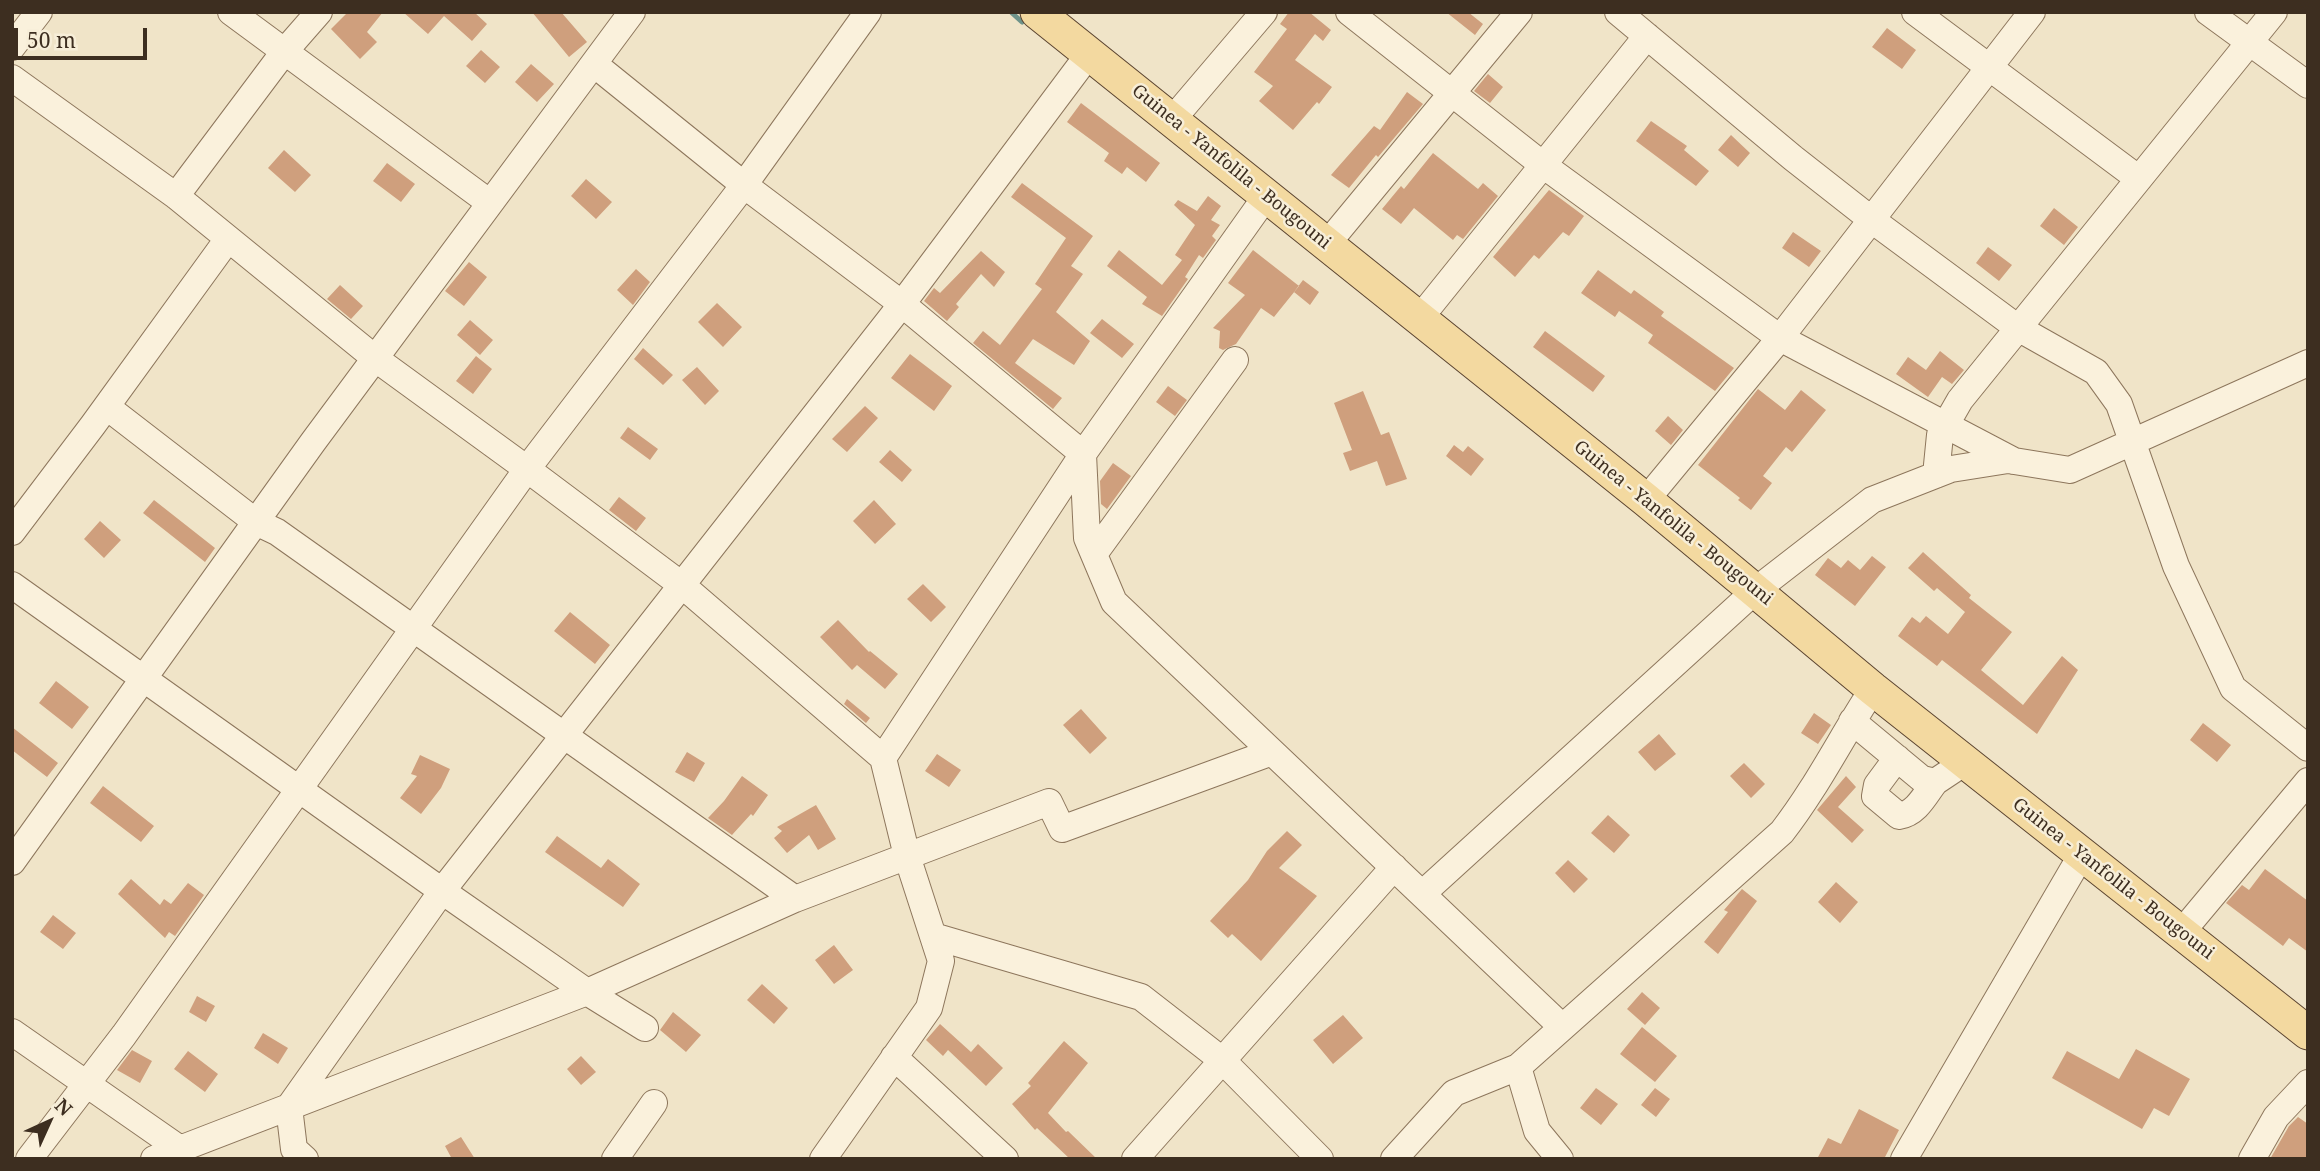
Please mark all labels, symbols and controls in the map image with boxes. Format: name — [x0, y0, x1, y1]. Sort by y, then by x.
scale bar — [18, 14, 150, 58]
text: 50 m — [27, 26, 76, 54]
street label: Guinea - Yanfolila - Bougouni — [1127, 80, 1335, 254]
street label: Guinea - Yanfolila - Bougouni — [1569, 436, 1777, 610]
street label: Guinea - Yanfolila - Bougouni — [2008, 794, 2218, 964]
north arrow — [14, 1087, 84, 1157]
text: N — [49, 1093, 78, 1122]

